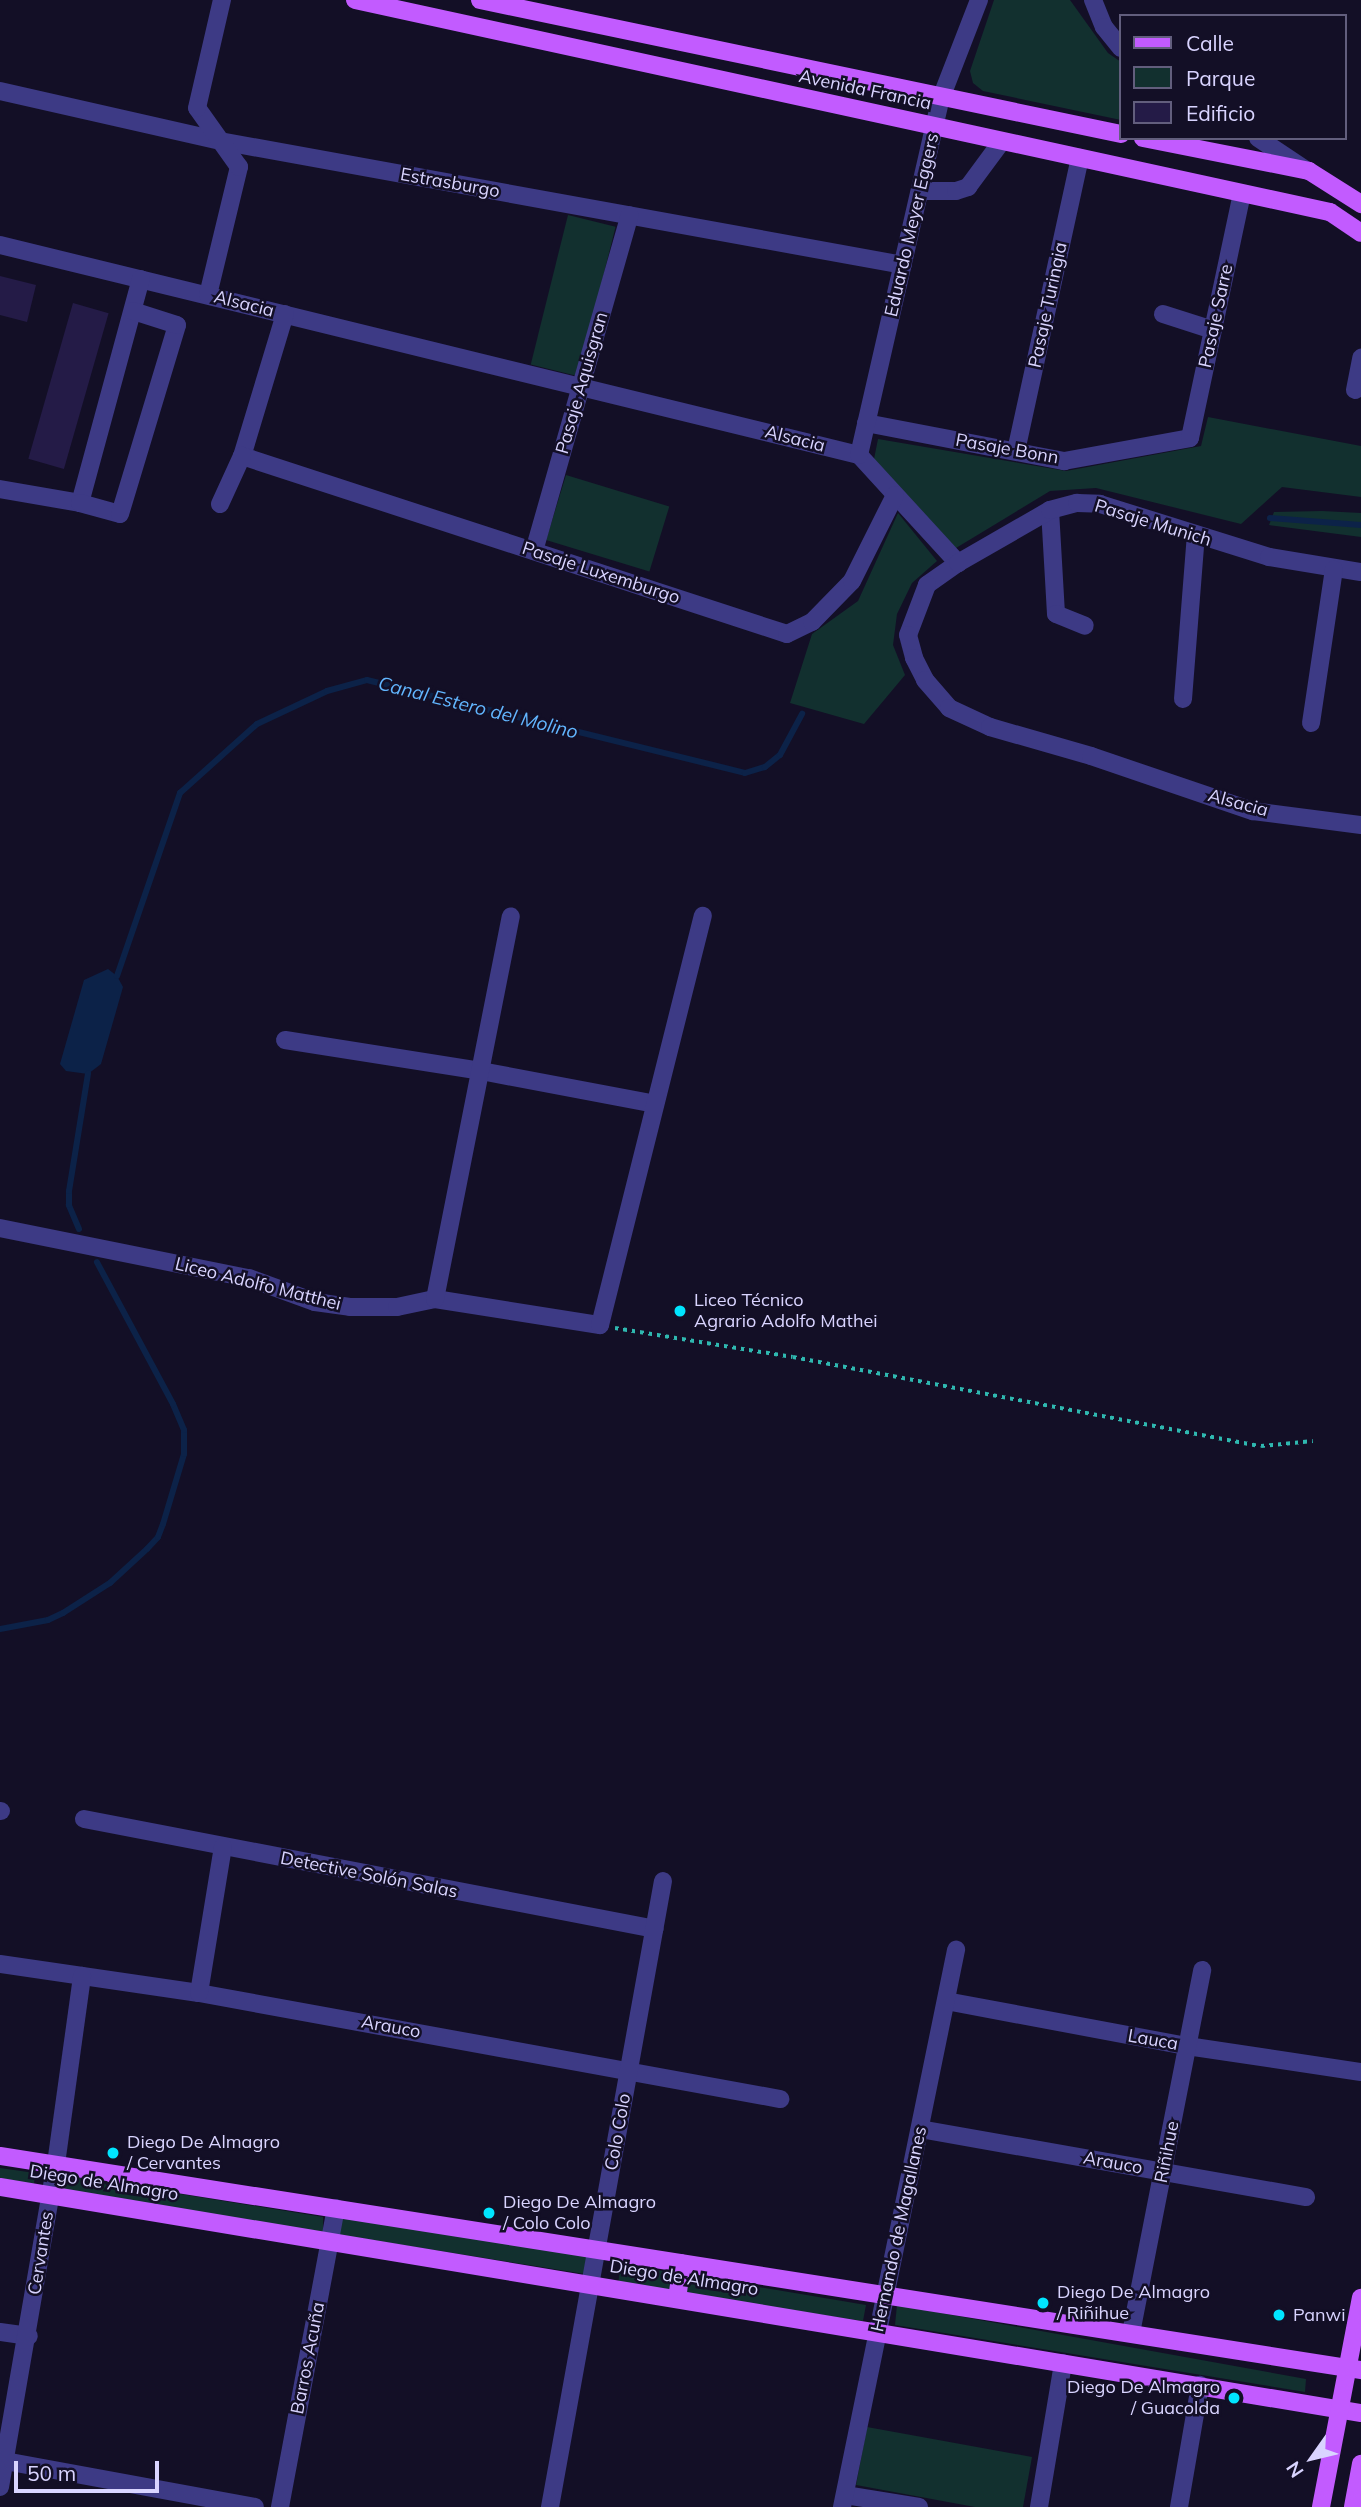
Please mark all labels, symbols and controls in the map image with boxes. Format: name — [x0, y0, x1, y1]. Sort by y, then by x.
legend — [1120, 14, 1347, 140]
text: Calle — [1186, 30, 1234, 56]
street label: Avenida Francia — [797, 65, 933, 115]
text: Parque — [1186, 65, 1255, 91]
text: Edificio — [1186, 100, 1255, 126]
street label: Eduardo Meyer Eggers — [880, 131, 944, 319]
street label: Estrasburgo — [399, 164, 501, 202]
street label: Pasaje Turingia — [1024, 240, 1072, 370]
street label: Pasaje Sarre — [1194, 262, 1238, 370]
street label: Alsacia — [212, 286, 276, 322]
street label: Pasaje Aquisgran — [551, 309, 613, 457]
street label: Alsacia — [763, 421, 827, 457]
street label: Pasaje Bonn — [954, 429, 1060, 469]
street label: Pasaje Munich — [1092, 495, 1214, 551]
street label: Pasaje Luxemburgo — [520, 537, 682, 609]
water label: Canal Estero del Molino — [376, 672, 580, 744]
street label: Alsacia — [1206, 785, 1270, 821]
street label: Liceo Adolfo Matthei — [173, 1253, 343, 1315]
place label: Liceo Técnico Agrario Adolfo Mathei — [694, 1290, 878, 1332]
marker: Liceo Técnico Agrario Adolfo Mathei — [672, 1303, 688, 1319]
street label: Detective Solón Salas — [279, 1847, 459, 1903]
street label: Arauco — [360, 2011, 422, 2043]
street label: Lauca — [1126, 2025, 1180, 2055]
street label: Colo Colo — [601, 2092, 635, 2172]
street label: Riñihue — [1150, 2119, 1184, 2185]
street label: Hernando de Magallanes — [867, 2124, 931, 2334]
place label: Diego De Almagro / Cervantes — [127, 2132, 280, 2174]
marker: Diego De Almagro / Cervantes — [105, 2145, 121, 2161]
street label: Arauco — [1082, 2147, 1144, 2179]
street label: Diego de Almagro — [28, 2161, 180, 2205]
place label: Diego De Almagro / Colo Colo — [503, 2192, 656, 2234]
marker: Diego De Almagro / Colo Colo — [481, 2205, 497, 2221]
street label: Cervantes — [24, 2210, 58, 2296]
street label: Diego de Almagro — [608, 2256, 760, 2300]
place label: Diego De Almagro / Riñihue — [1057, 2282, 1210, 2324]
marker: Diego De Almagro / Riñihue — [1035, 2295, 1051, 2311]
street label: Barros Acuña — [287, 2300, 329, 2416]
place label: Panwi — [1293, 2304, 1345, 2326]
marker: Panwi — [1271, 2307, 1287, 2323]
place label: Diego De Almagro / Guacolda — [1067, 2377, 1220, 2420]
marker: Diego De Almagro / Guacolda — [1226, 2390, 1242, 2406]
north arrow — [1277, 2423, 1347, 2493]
scale bar — [18, 2448, 163, 2492]
text: N — [1281, 2457, 1309, 2482]
text: 50 m — [27, 2460, 76, 2486]

